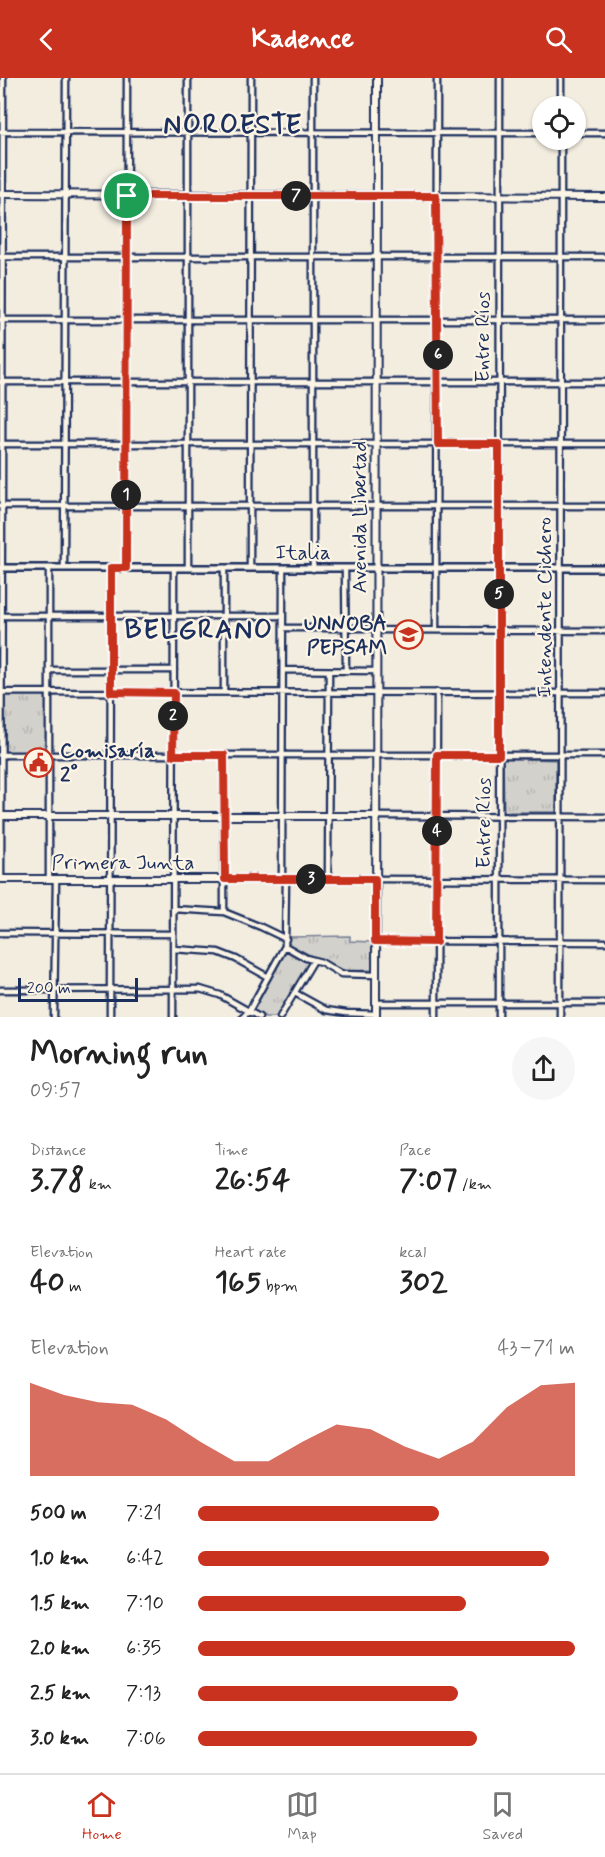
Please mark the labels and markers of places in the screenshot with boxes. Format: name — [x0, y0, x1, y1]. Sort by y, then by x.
pin — [101, 170, 152, 221]
pin: 7 — [281, 181, 311, 211]
pin: 6 — [423, 340, 453, 370]
pin: 1 — [111, 480, 141, 510]
pin: 5 — [484, 579, 514, 609]
place label: UNNOBA PEPSAM — [304, 610, 387, 662]
school or university icon: UNNOBA PEPSAM — [392, 619, 424, 651]
pin: 2 — [158, 701, 188, 731]
place label: Comisaría 2° — [60, 737, 155, 789]
public building icon: Comisaría 2° — [23, 746, 55, 778]
pin: 4 — [422, 816, 452, 846]
pin: 3 — [296, 864, 326, 894]

